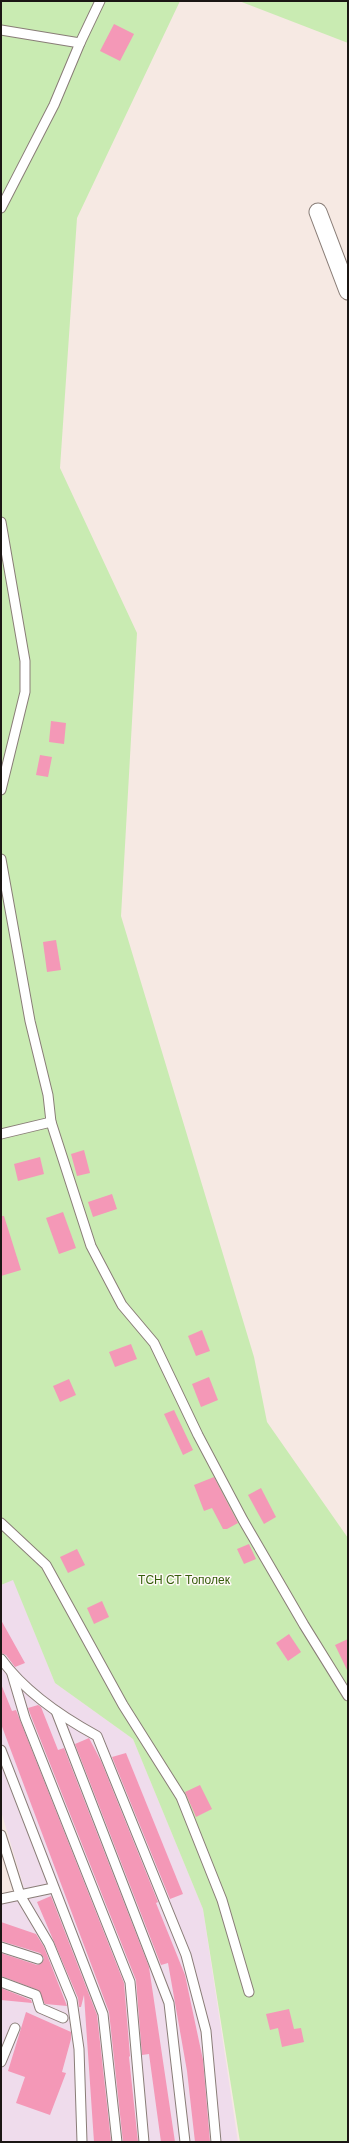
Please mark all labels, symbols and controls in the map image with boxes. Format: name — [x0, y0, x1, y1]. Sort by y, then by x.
park label: ТСН СТ Тополек — [138, 1573, 231, 1587]

